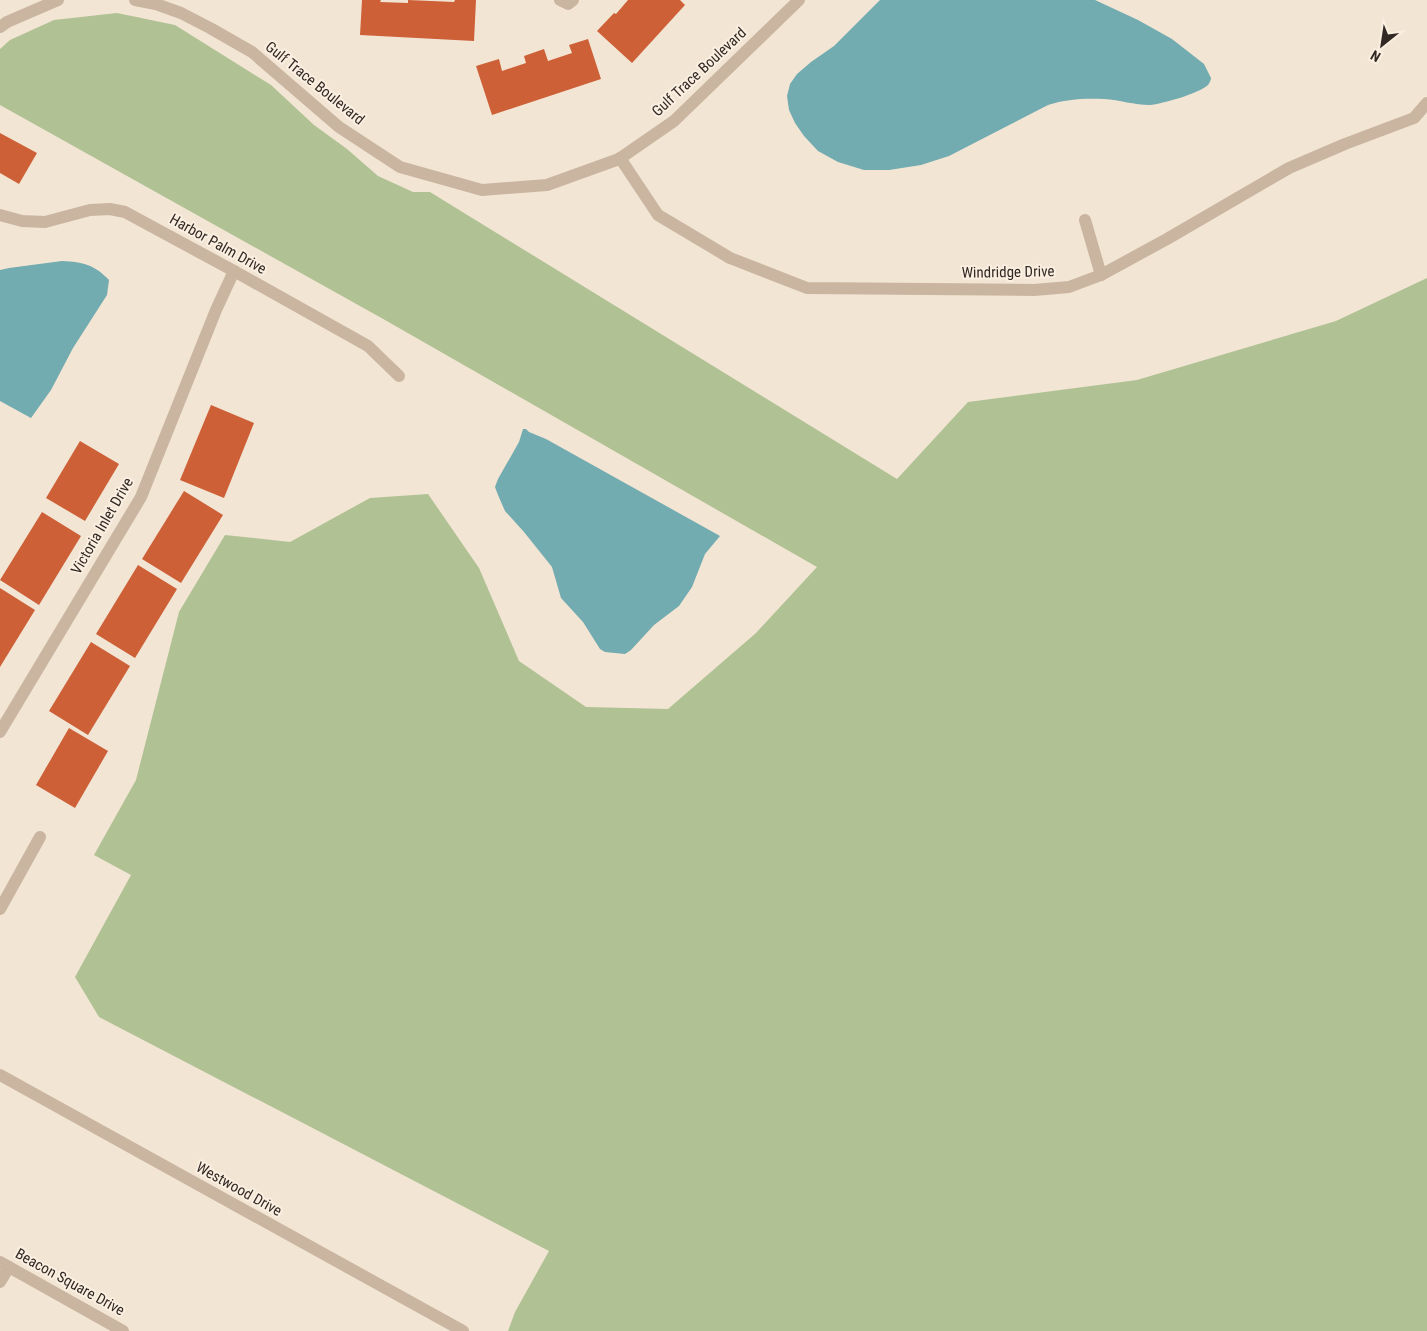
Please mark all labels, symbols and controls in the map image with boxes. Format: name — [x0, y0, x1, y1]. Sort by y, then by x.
north arrow — [1357, 20, 1407, 70]
street label: Gulf Trace Boulevard — [648, 24, 750, 120]
street label: Gulf Trace Boulevard — [262, 38, 368, 128]
text: N — [1368, 47, 1383, 65]
street label: Harbor Palm Drive — [167, 210, 269, 278]
street label: Windridge Drive — [961, 262, 1055, 282]
street label: Victoria Inlet Drive — [67, 474, 137, 578]
street label: Westwood Drive — [193, 1158, 285, 1220]
street label: Beacon Square Drive — [12, 1245, 128, 1319]

